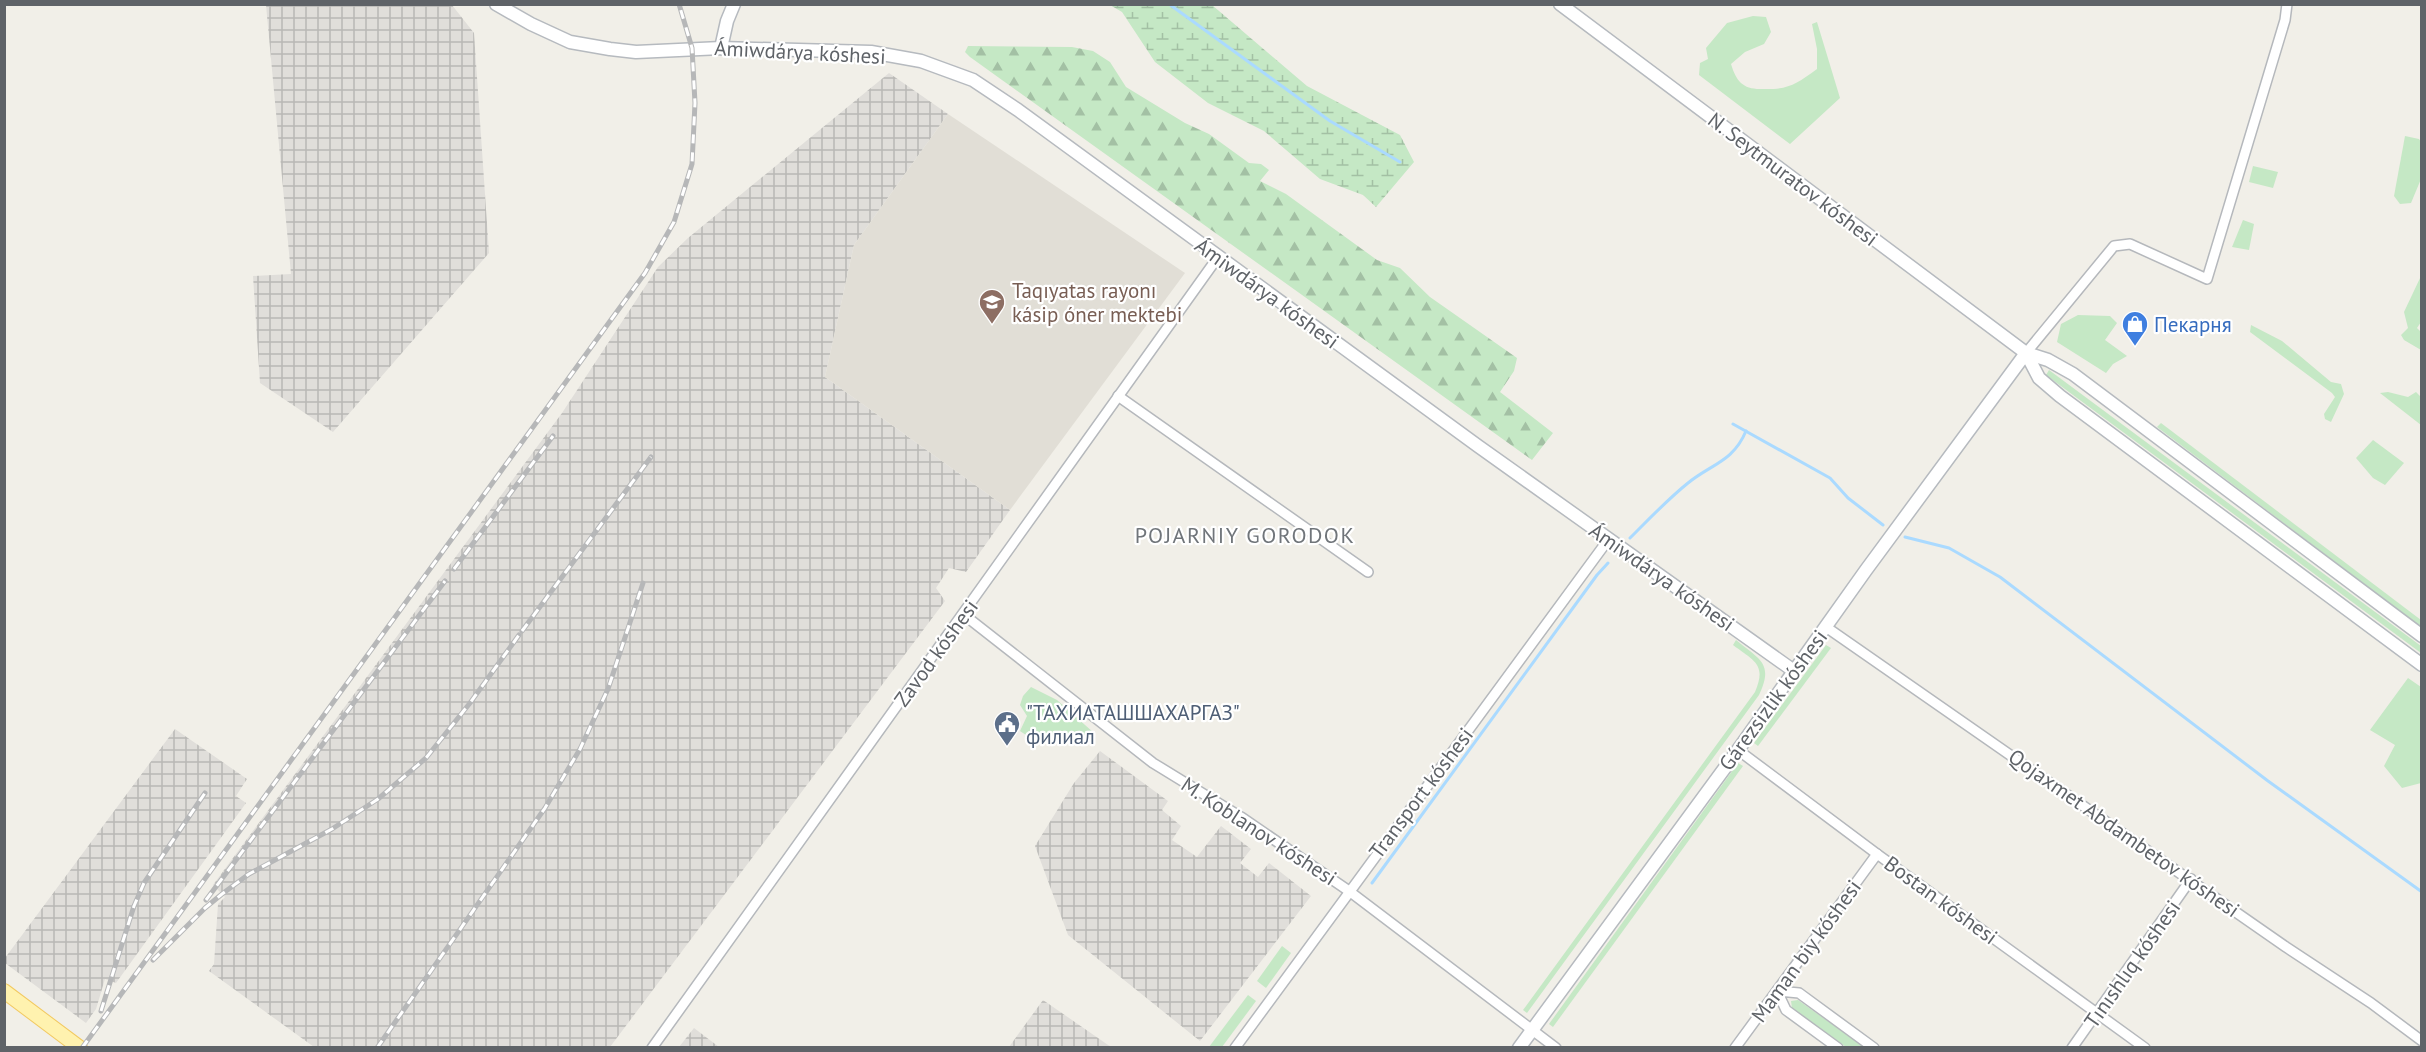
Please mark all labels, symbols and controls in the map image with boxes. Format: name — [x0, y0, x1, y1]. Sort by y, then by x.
street label: Ámiwdárya kóshesi — [714, 34, 886, 70]
street label: N. Seytmuratov kóshesi — [1703, 106, 1883, 252]
street label: Ámiwdárya kóshesi — [1190, 232, 1344, 354]
place label: Taqıyatas rayonı kásip óner mektebi — [1012, 277, 1182, 328]
school or university icon: Taqıyatas rayonı kásip óner mektebi — [977, 287, 1007, 325]
shop icon: Пекарня — [2120, 309, 2150, 347]
place label: Пекарня — [2154, 311, 2232, 338]
street label: Ámiwdárya kóshesi — [1584, 517, 1740, 637]
district label: POJARNIY GORODOK — [1135, 521, 1355, 549]
street label: Zavod kóshesi — [888, 594, 984, 712]
street label: Gárezsizlik kóshesi — [1713, 624, 1833, 776]
place label: "ТАХИАТАШШАХАРГАЗ" филиал — [1026, 699, 1240, 750]
public building icon: "ТАХИАТАШШАХАРГАЗ" филиал — [992, 709, 1022, 747]
street label: Transport kóshesi — [1363, 722, 1479, 864]
street label: Qojaxmet Abdambetov kóshesi — [2003, 743, 2245, 923]
street label: M. Koblanov kóshesi — [1176, 771, 1342, 891]
street label: Bostan kóshesi — [1879, 850, 2003, 950]
street label: Maman biy kóshesi — [1745, 874, 1867, 1028]
street label: Tınıshlıq kóshesi — [2078, 895, 2186, 1033]

